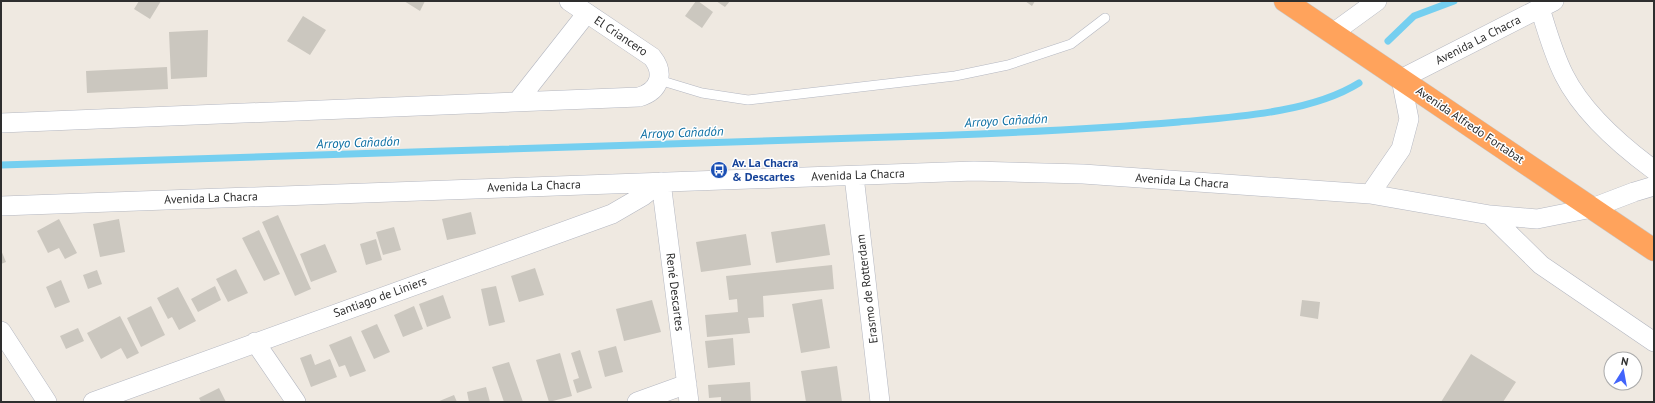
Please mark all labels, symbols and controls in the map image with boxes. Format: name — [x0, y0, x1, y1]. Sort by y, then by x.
street label: El Criancero — [592, 12, 651, 59]
street label: Avenida La Chacra — [1433, 12, 1523, 68]
street label: Avenida Alfredo Fortabat — [1413, 83, 1527, 166]
water label: Arroyo Cañadón — [963, 110, 1048, 131]
water label: Arroyo Cañadón — [639, 123, 724, 142]
water label: Arroyo Cañadón — [315, 133, 400, 152]
place label: Av. La Chacra & Descartes — [732, 155, 798, 184]
bus stop icon: Av. La Chacra & Descartes — [709, 160, 729, 180]
street label: Avenida La Chacra — [811, 165, 905, 184]
street label: Avenida La Chacra — [1135, 170, 1229, 191]
street label: Avenida La Chacra — [487, 176, 581, 195]
street label: Avenida La Chacra — [164, 188, 258, 207]
street label: Erasmo de Rotterdam — [852, 234, 881, 345]
street label: René Descartes — [663, 252, 688, 332]
street label: Santiago de Liniers — [331, 273, 429, 320]
north arrow — [1603, 351, 1643, 391]
text: N — [1620, 354, 1630, 369]

